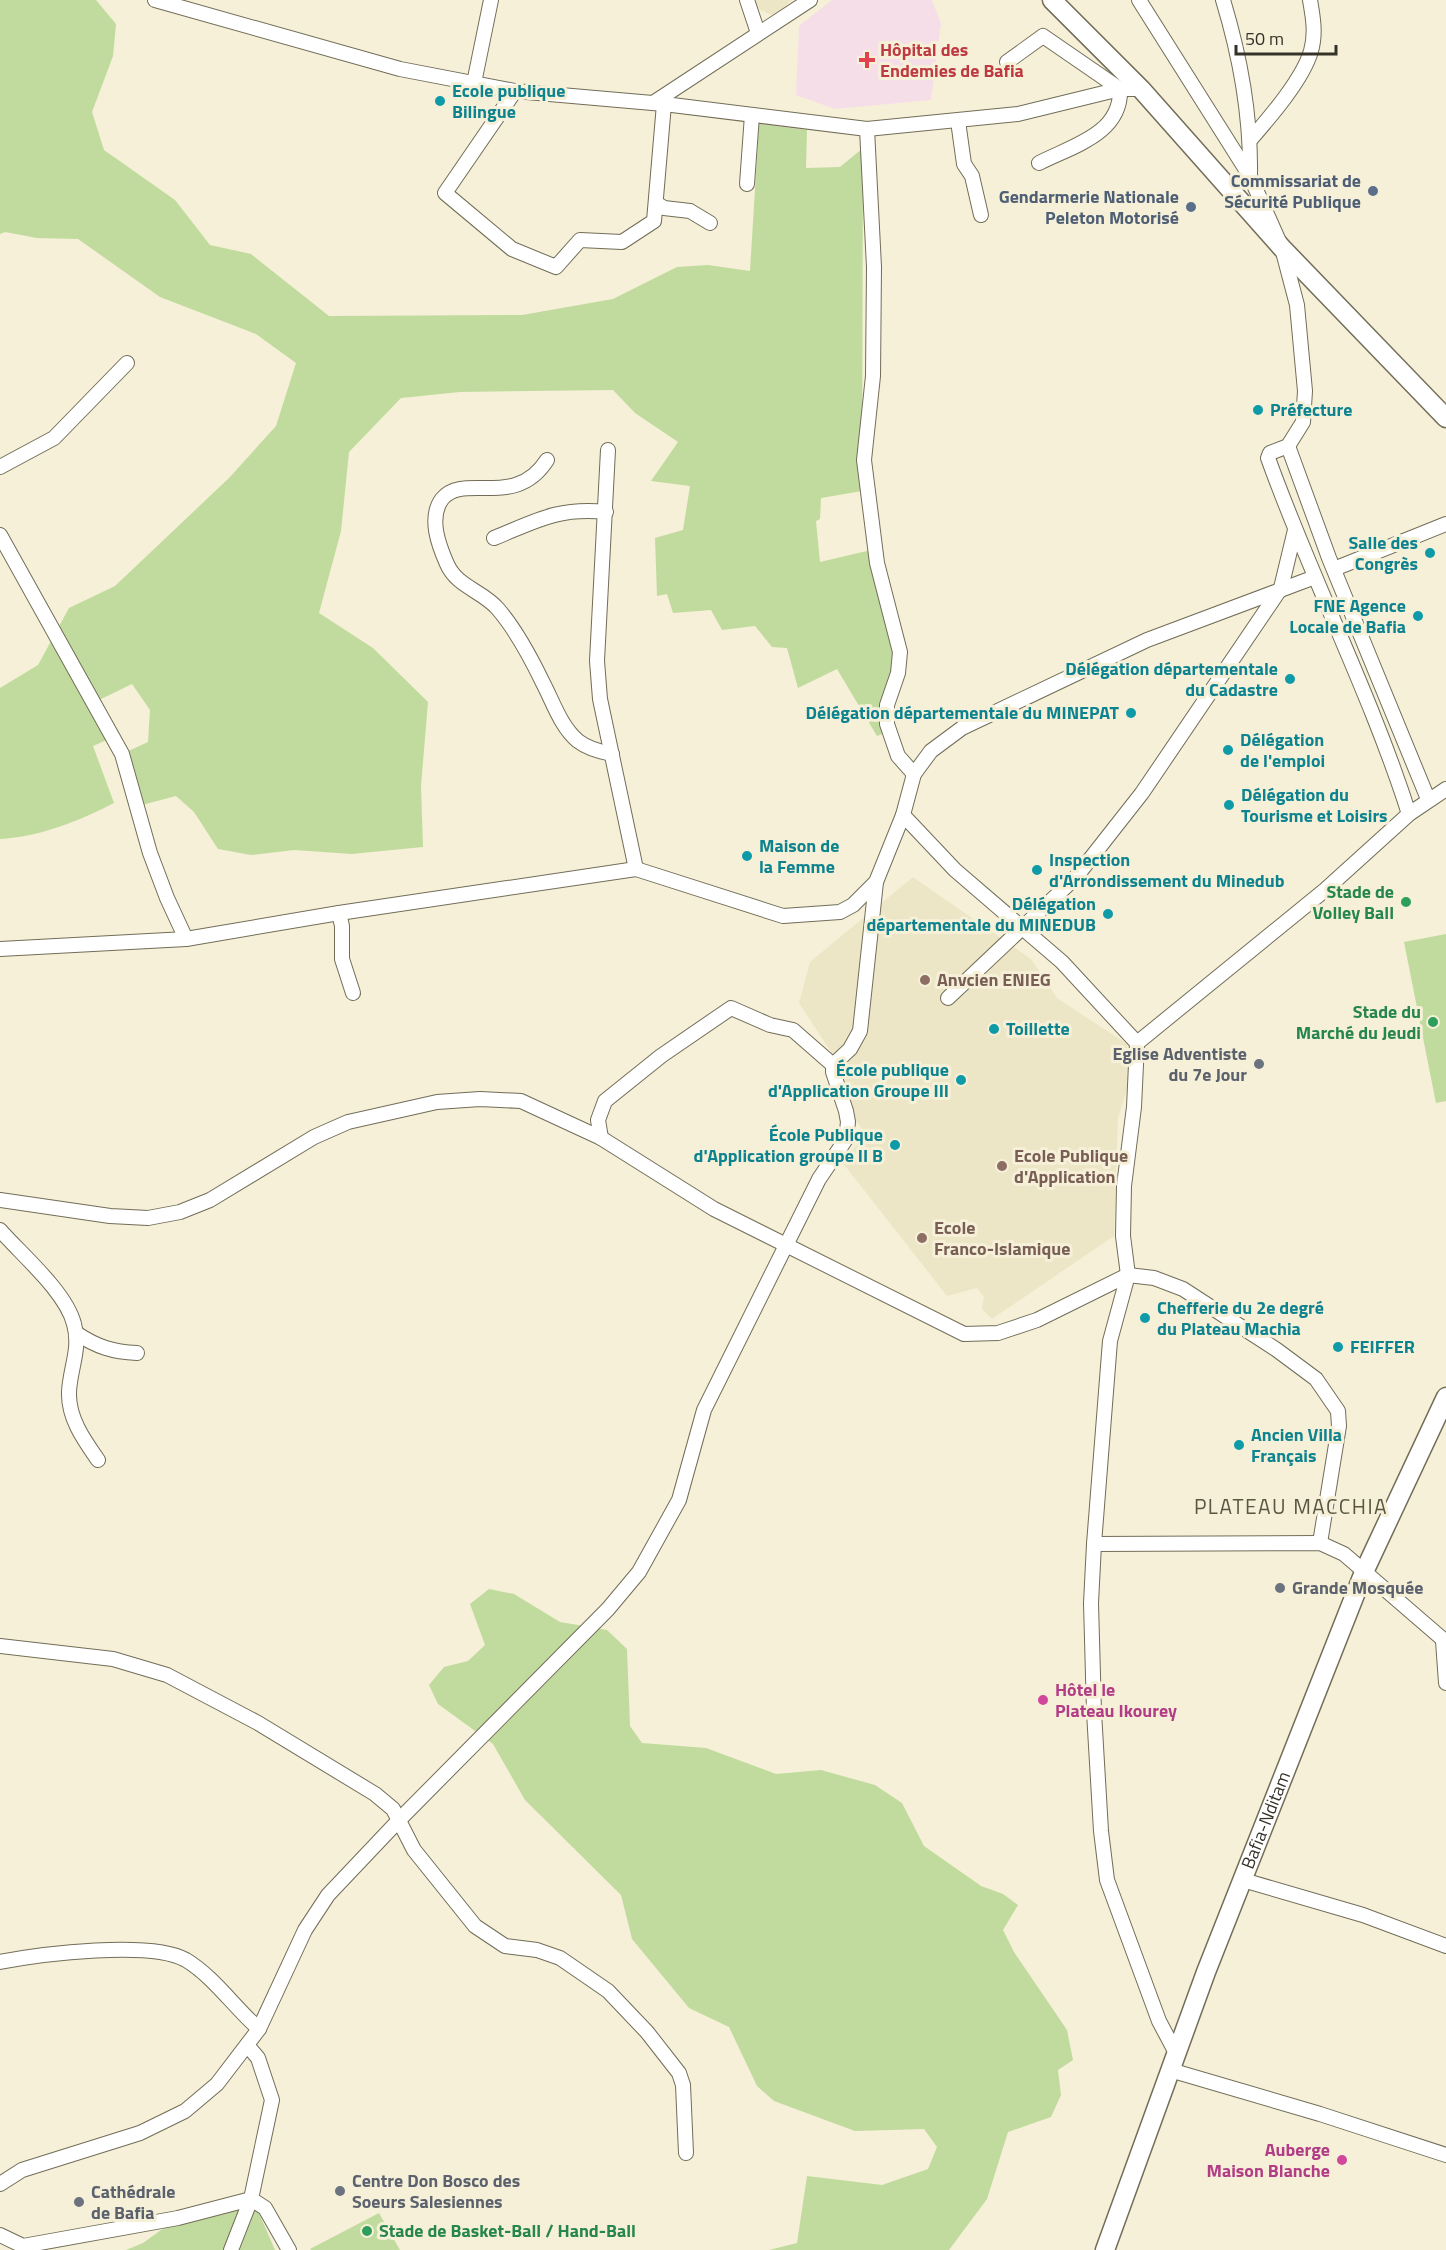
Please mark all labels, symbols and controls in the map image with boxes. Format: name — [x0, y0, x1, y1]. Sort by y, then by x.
scale bar — [1236, 18, 1336, 56]
text: 50 m — [1245, 25, 1284, 52]
place label: Hôpital des Endemies de Bafia — [880, 36, 1024, 84]
marker: Hôpital des Endemies de Bafia — [858, 51, 876, 69]
place label: Ecole publique Bilingue — [452, 77, 565, 125]
marker: Ecole publique Bilingue — [433, 94, 447, 108]
place label: Commissariat de Sécurité Publique — [1224, 167, 1361, 215]
place label: Gendarmerie Nationale Peleton Motorisé — [999, 183, 1179, 231]
marker: Commissariat de Sécurité Publique — [1366, 184, 1380, 198]
marker: Gendarmerie Nationale Peleton Motorisé — [1184, 200, 1198, 214]
place label: Préfecture — [1270, 396, 1352, 423]
marker: Préfecture — [1251, 403, 1265, 417]
place label: Salle des Congrès — [1349, 529, 1418, 577]
marker: Salle des Congrès — [1423, 546, 1437, 560]
place label: FNE Agence Locale de Bafia — [1289, 592, 1406, 640]
marker: FNE Agence Locale de Bafia — [1411, 609, 1425, 623]
place label: Délégation départementale du Cadastre — [1065, 655, 1278, 703]
marker: Délégation départementale du Cadastre — [1283, 672, 1297, 686]
place label: Délégation départementale du MINEPAT — [806, 699, 1120, 726]
marker: Délégation départementale du MINEPAT — [1124, 706, 1138, 720]
place label: Délégation de l'emploi — [1240, 726, 1325, 774]
marker: Délégation de l'emploi — [1221, 743, 1235, 757]
place label: Délégation du Tourisme et Loisirs — [1241, 781, 1388, 829]
marker: Délégation du Tourisme et Loisirs — [1222, 798, 1236, 812]
place label: Maison de la Femme — [759, 832, 839, 880]
place label: Inspection d'Arrondissement du Minedub — [1049, 846, 1285, 894]
marker: Maison de la Femme — [740, 849, 754, 863]
marker: Inspection d'Arrondissement du Minedub — [1030, 863, 1044, 877]
place label: Stade de Volley Ball — [1312, 878, 1394, 926]
place label: Délégation départementale du MINEDUB — [866, 890, 1096, 938]
marker: Stade de Volley Ball — [1399, 895, 1413, 909]
marker: Délégation départementale du MINEDUB — [1101, 907, 1115, 921]
place label: Anvcien ENIEG — [937, 966, 1051, 993]
marker: Anvcien ENIEG — [918, 973, 932, 987]
place label: Stade du Marché du Jeudi — [1296, 998, 1421, 1046]
place label: Toillette — [1006, 1015, 1070, 1042]
marker: Stade du Marché du Jeudi — [1426, 1015, 1440, 1029]
marker: Toillette — [987, 1022, 1001, 1036]
place label: Eglise Adventiste du 7e Jour — [1112, 1040, 1247, 1088]
place label: École publique d'Application Groupe III — [768, 1056, 949, 1104]
marker: Eglise Adventiste du 7e Jour — [1252, 1057, 1266, 1071]
marker: École publique d'Application Groupe III — [954, 1073, 968, 1087]
place label: École Publique d'Application groupe II B — [694, 1121, 883, 1169]
marker: École Publique d'Application groupe II B — [888, 1138, 902, 1152]
place label: Ecole Publique d'Application — [1014, 1142, 1128, 1190]
marker: Ecole Publique d'Application — [995, 1159, 1009, 1173]
place label: Ecole Franco-Islamique — [934, 1214, 1070, 1262]
marker: Ecole Franco-Islamique — [915, 1231, 929, 1245]
place label: Chefferie du 2e degré du Plateau Machia — [1157, 1294, 1324, 1342]
marker: Chefferie du 2e degré du Plateau Machia — [1138, 1311, 1152, 1325]
place label: FEIFFER — [1350, 1333, 1415, 1360]
marker: FEIFFER — [1331, 1340, 1345, 1354]
place label: Ancien Villa Français — [1251, 1421, 1342, 1469]
marker: Ancien Villa Français — [1232, 1438, 1246, 1452]
district label: PLATEAU MACCHIA — [1194, 1490, 1388, 1522]
place label: Grande Mosquée — [1292, 1574, 1423, 1601]
marker: Grande Mosquée — [1273, 1581, 1287, 1595]
place label: Hôtel le Plateau Ikourey — [1055, 1676, 1177, 1724]
marker: Hôtel le Plateau Ikourey — [1036, 1693, 1050, 1707]
street label: Bafia-Nditam — [1234, 1767, 1297, 1873]
place label: Auberge Maison Blanche — [1207, 2136, 1330, 2184]
marker: Auberge Maison Blanche — [1335, 2153, 1349, 2167]
place label: Centre Don Bosco des Soeurs Salesiennes — [352, 2167, 520, 2215]
place label: Cathédrale de Bafia — [91, 2178, 175, 2226]
marker: Centre Don Bosco des Soeurs Salesiennes — [333, 2184, 347, 2198]
marker: Cathédrale de Bafia — [72, 2195, 86, 2209]
place label: Stade de Basket-Ball / Hand-Ball — [379, 2217, 636, 2244]
marker: Stade de Basket-Ball / Hand-Ball — [360, 2224, 374, 2238]

